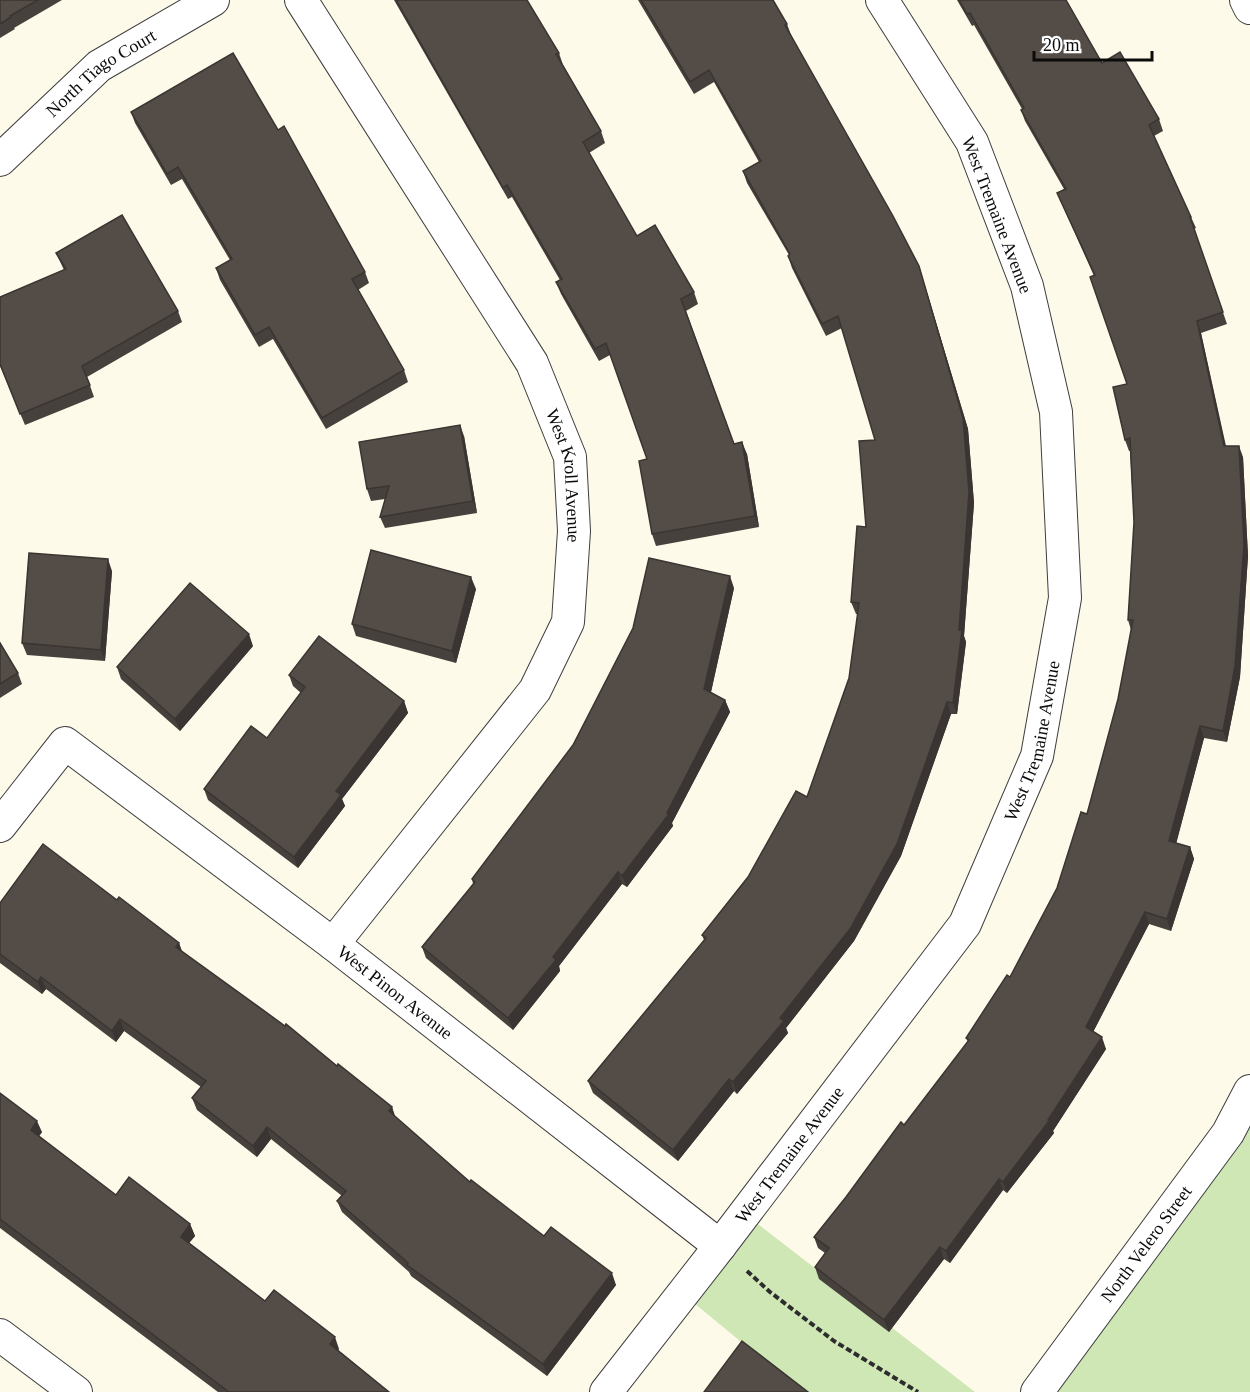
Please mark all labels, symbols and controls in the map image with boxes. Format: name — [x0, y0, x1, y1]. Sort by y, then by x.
scale bar — [1034, 24, 1152, 62]
street label: North Tiago Court — [42, 25, 159, 121]
text: 20 m — [1043, 35, 1080, 55]
street label: West Tremaine Avenue — [958, 134, 1036, 296]
street label: West Kroll Avenue — [542, 406, 584, 543]
street label: West Tremaine Avenue — [1000, 659, 1064, 824]
street label: West Pinon Avenue — [333, 941, 456, 1043]
street label: West Tremaine Avenue — [731, 1082, 848, 1227]
street label: North Velero Street — [1097, 1182, 1196, 1306]

